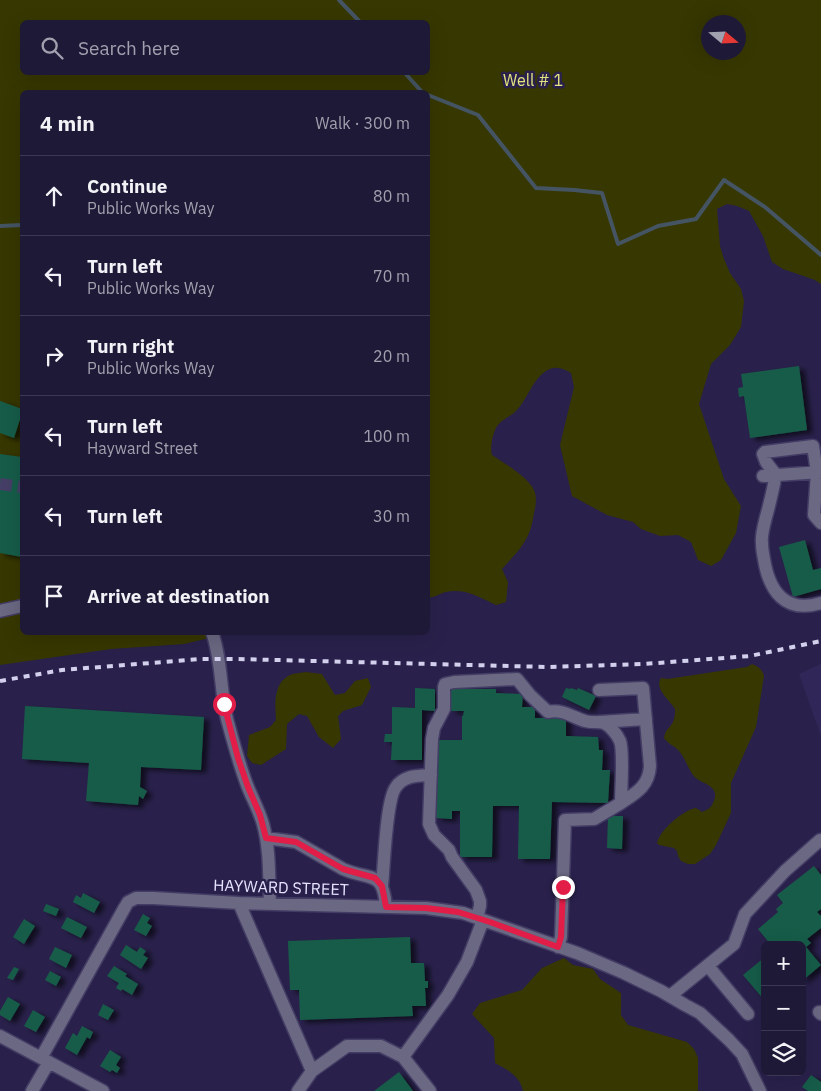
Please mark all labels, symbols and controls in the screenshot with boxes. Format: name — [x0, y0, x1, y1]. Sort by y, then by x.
north arrow — [701, 15, 746, 60]
search box — [20, 20, 430, 75]
icon: search — [38, 34, 66, 62]
text: Search here — [78, 36, 180, 60]
park label: Well # 1 — [503, 70, 563, 90]
text: 4 min — [40, 109, 95, 137]
text: Walk · 300 m — [315, 113, 410, 133]
text: Continue — [87, 174, 167, 198]
icon: ahead — [40, 182, 68, 210]
text: 80 m — [373, 186, 410, 206]
text: Public Works Way — [87, 198, 214, 218]
text: Turn left — [87, 254, 163, 278]
icon: left — [40, 262, 68, 290]
text: 70 m — [373, 266, 410, 286]
text: Public Works Way — [87, 278, 214, 298]
text: Turn right — [87, 334, 174, 358]
icon: right — [40, 342, 68, 370]
text: 20 m — [373, 346, 410, 366]
text: Public Works Way — [87, 358, 214, 378]
text: Turn left — [87, 414, 163, 438]
icon: left — [40, 422, 68, 450]
text: 100 m — [363, 426, 410, 446]
text: Hayward Street — [87, 438, 198, 458]
icon: left — [40, 502, 68, 530]
text: Turn left — [87, 504, 163, 528]
text: 30 m — [373, 506, 410, 526]
icon: arrive — [40, 582, 68, 610]
text: Arrive at destination — [87, 584, 270, 608]
route start — [213, 693, 236, 716]
street label: HAYWARD STREET — [213, 875, 349, 899]
route end — [552, 876, 575, 899]
map controls — [761, 941, 806, 1076]
button: + — [761, 941, 806, 986]
button: − — [761, 986, 806, 1031]
button: layers — [761, 1031, 806, 1076]

